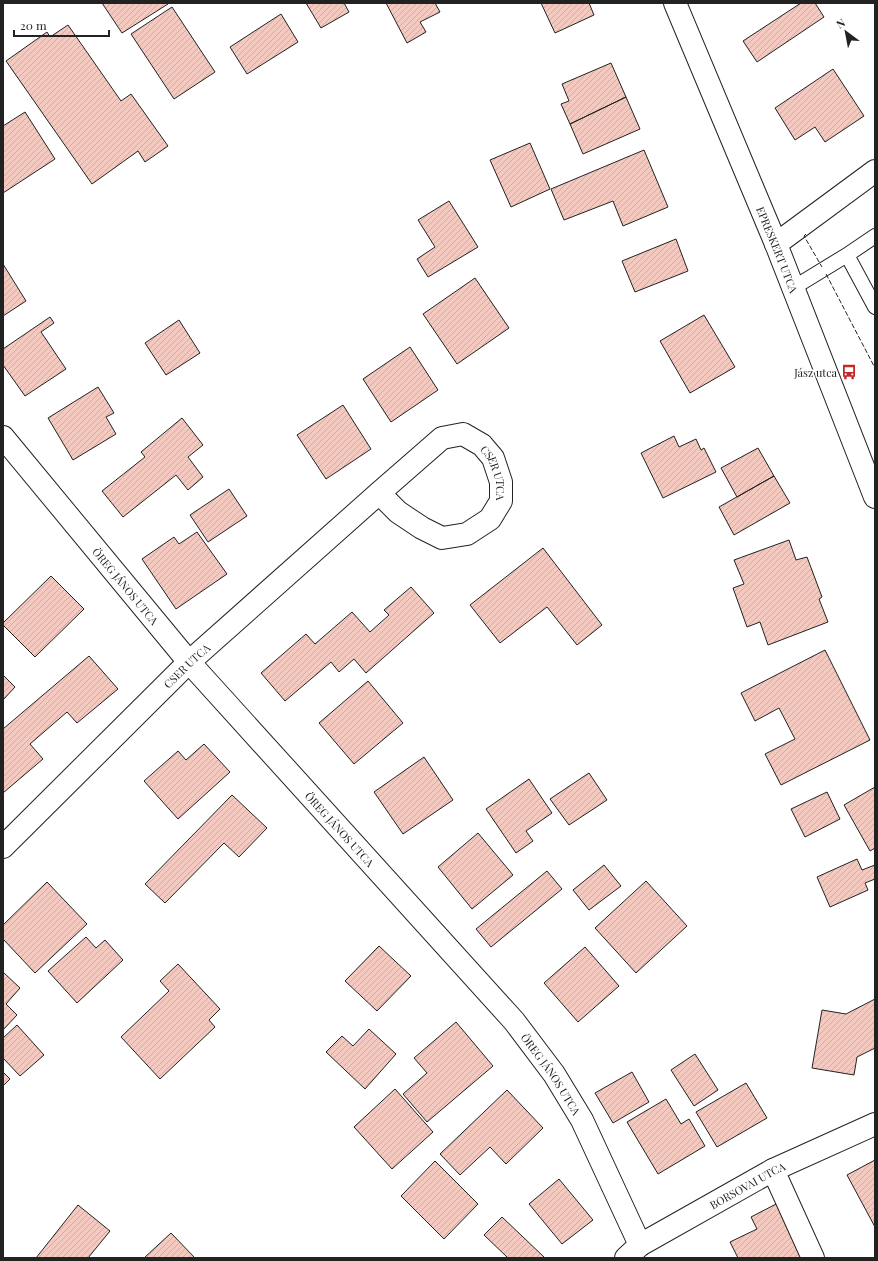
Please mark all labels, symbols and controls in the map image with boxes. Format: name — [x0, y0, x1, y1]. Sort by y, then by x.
scale bar — [14, 12, 109, 38]
north arrow — [826, 12, 866, 52]
text: N — [833, 15, 848, 32]
text: 20 m — [20, 17, 47, 33]
street label: EPRESKERT UTCA — [753, 204, 802, 295]
bus stop icon: Jász utca — [840, 363, 858, 381]
place label: Jász utca — [793, 365, 838, 380]
street label: CSER UTCA — [478, 442, 509, 501]
street label: ÖREG JÁNOS UTCA — [90, 544, 162, 628]
street label: CSER UTCA — [160, 640, 213, 691]
street label: ÖREG JÁNOS UTCA — [302, 788, 378, 870]
street label: ÖREG JÁNOS UTCA — [518, 1030, 585, 1118]
street label: BORSOVAI UTCA — [707, 1158, 787, 1212]

